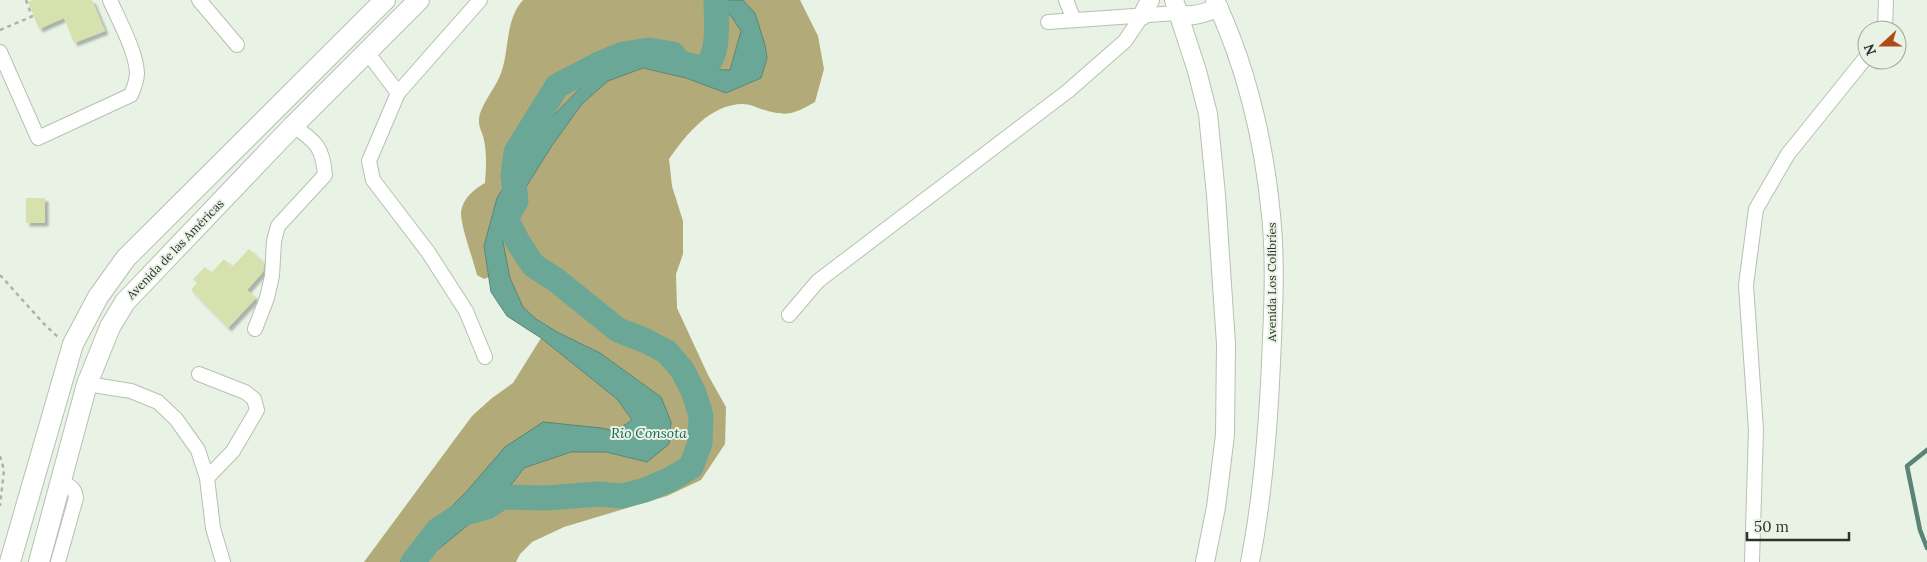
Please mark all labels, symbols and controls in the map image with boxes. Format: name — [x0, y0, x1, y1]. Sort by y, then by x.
north arrow — [1857, 20, 1907, 70]
text: N — [1859, 41, 1880, 58]
street label: Avenida de las Américas — [123, 196, 227, 303]
street label: Avenida Los Colibríes — [1264, 222, 1279, 343]
water label: Rio Consota — [611, 424, 687, 442]
scale bar — [1747, 510, 1850, 542]
text: 50 m — [1754, 517, 1789, 536]

